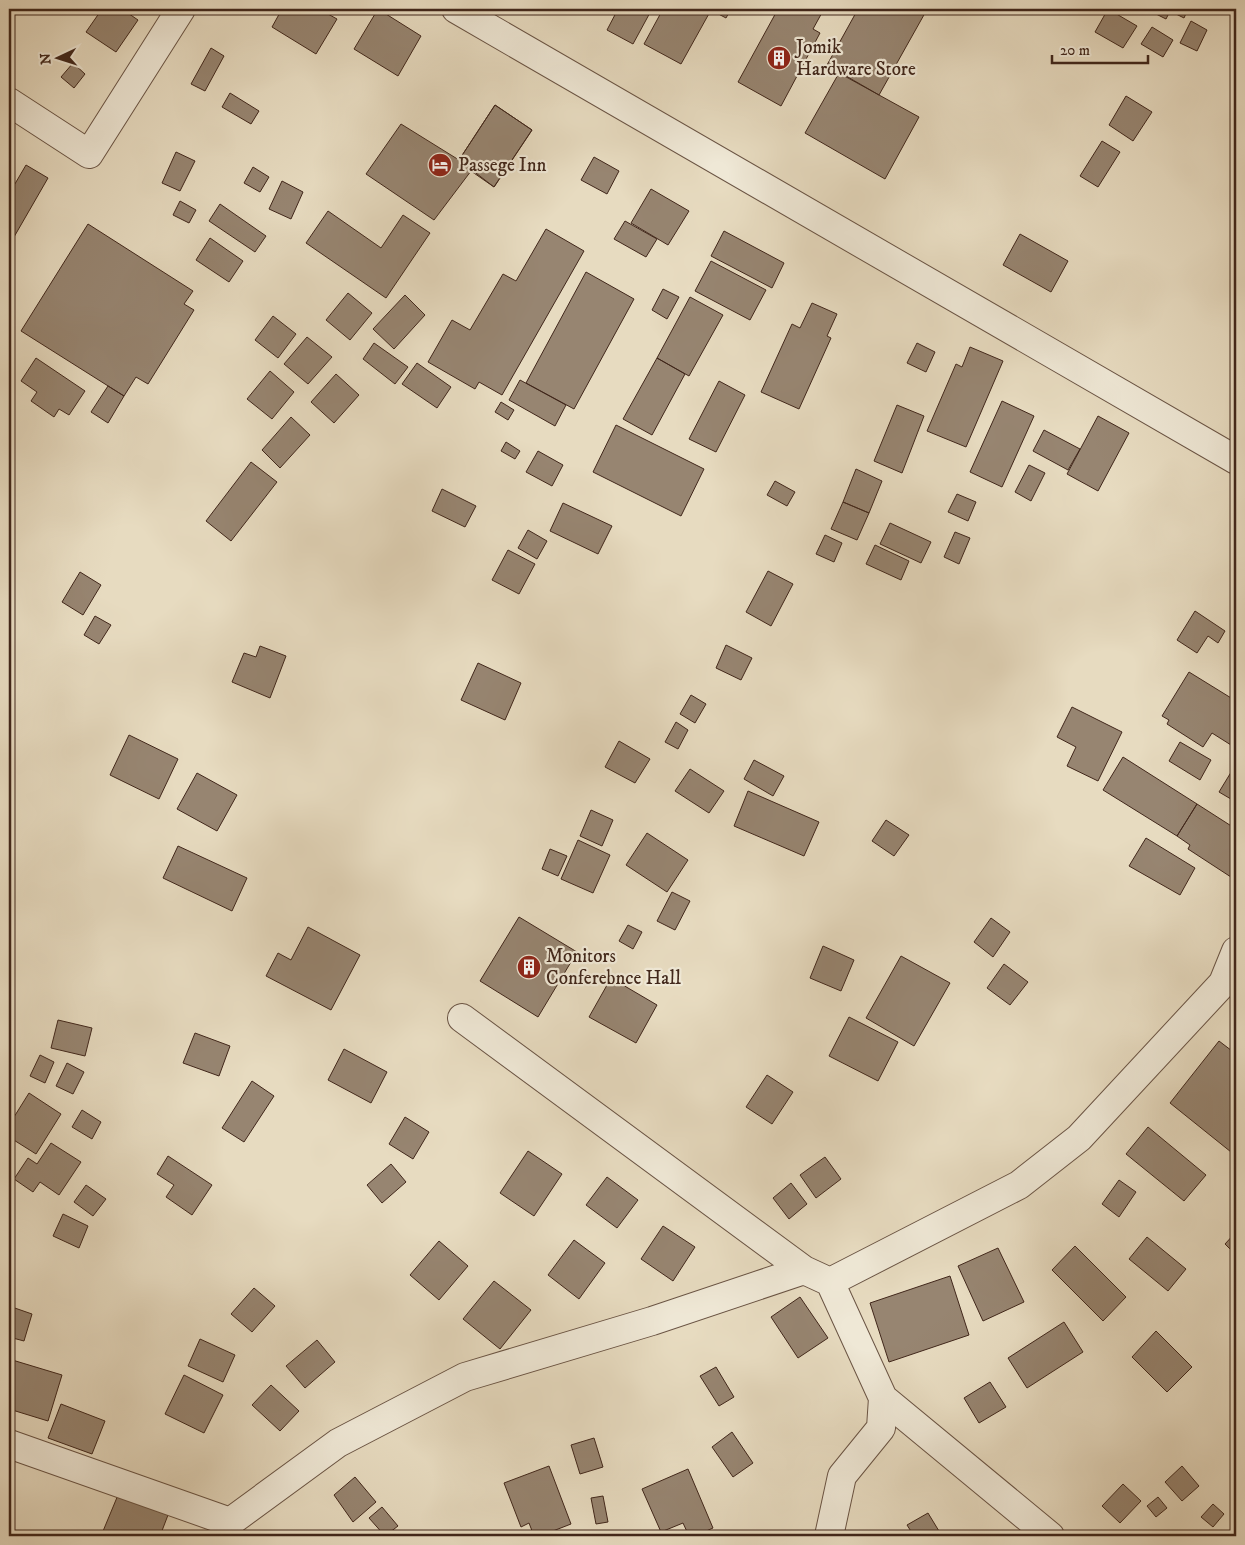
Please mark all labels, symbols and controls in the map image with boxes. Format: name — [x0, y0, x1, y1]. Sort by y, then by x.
north arrow — [32, 32, 82, 82]
scale bar — [1052, 32, 1149, 64]
place label: Jomik Hardware Store — [794, 36, 916, 81]
text: 20 m — [1060, 41, 1090, 60]
building icon: Jomik Hardware Store — [766, 45, 792, 71]
text: N — [37, 52, 55, 65]
hotel icon: Passege Inn — [427, 152, 453, 178]
place label: Passege Inn — [458, 154, 547, 177]
place label: Monitors Conferebnce Hall — [546, 945, 681, 990]
building icon: Monitors Conferebnce Hall — [516, 954, 542, 980]

